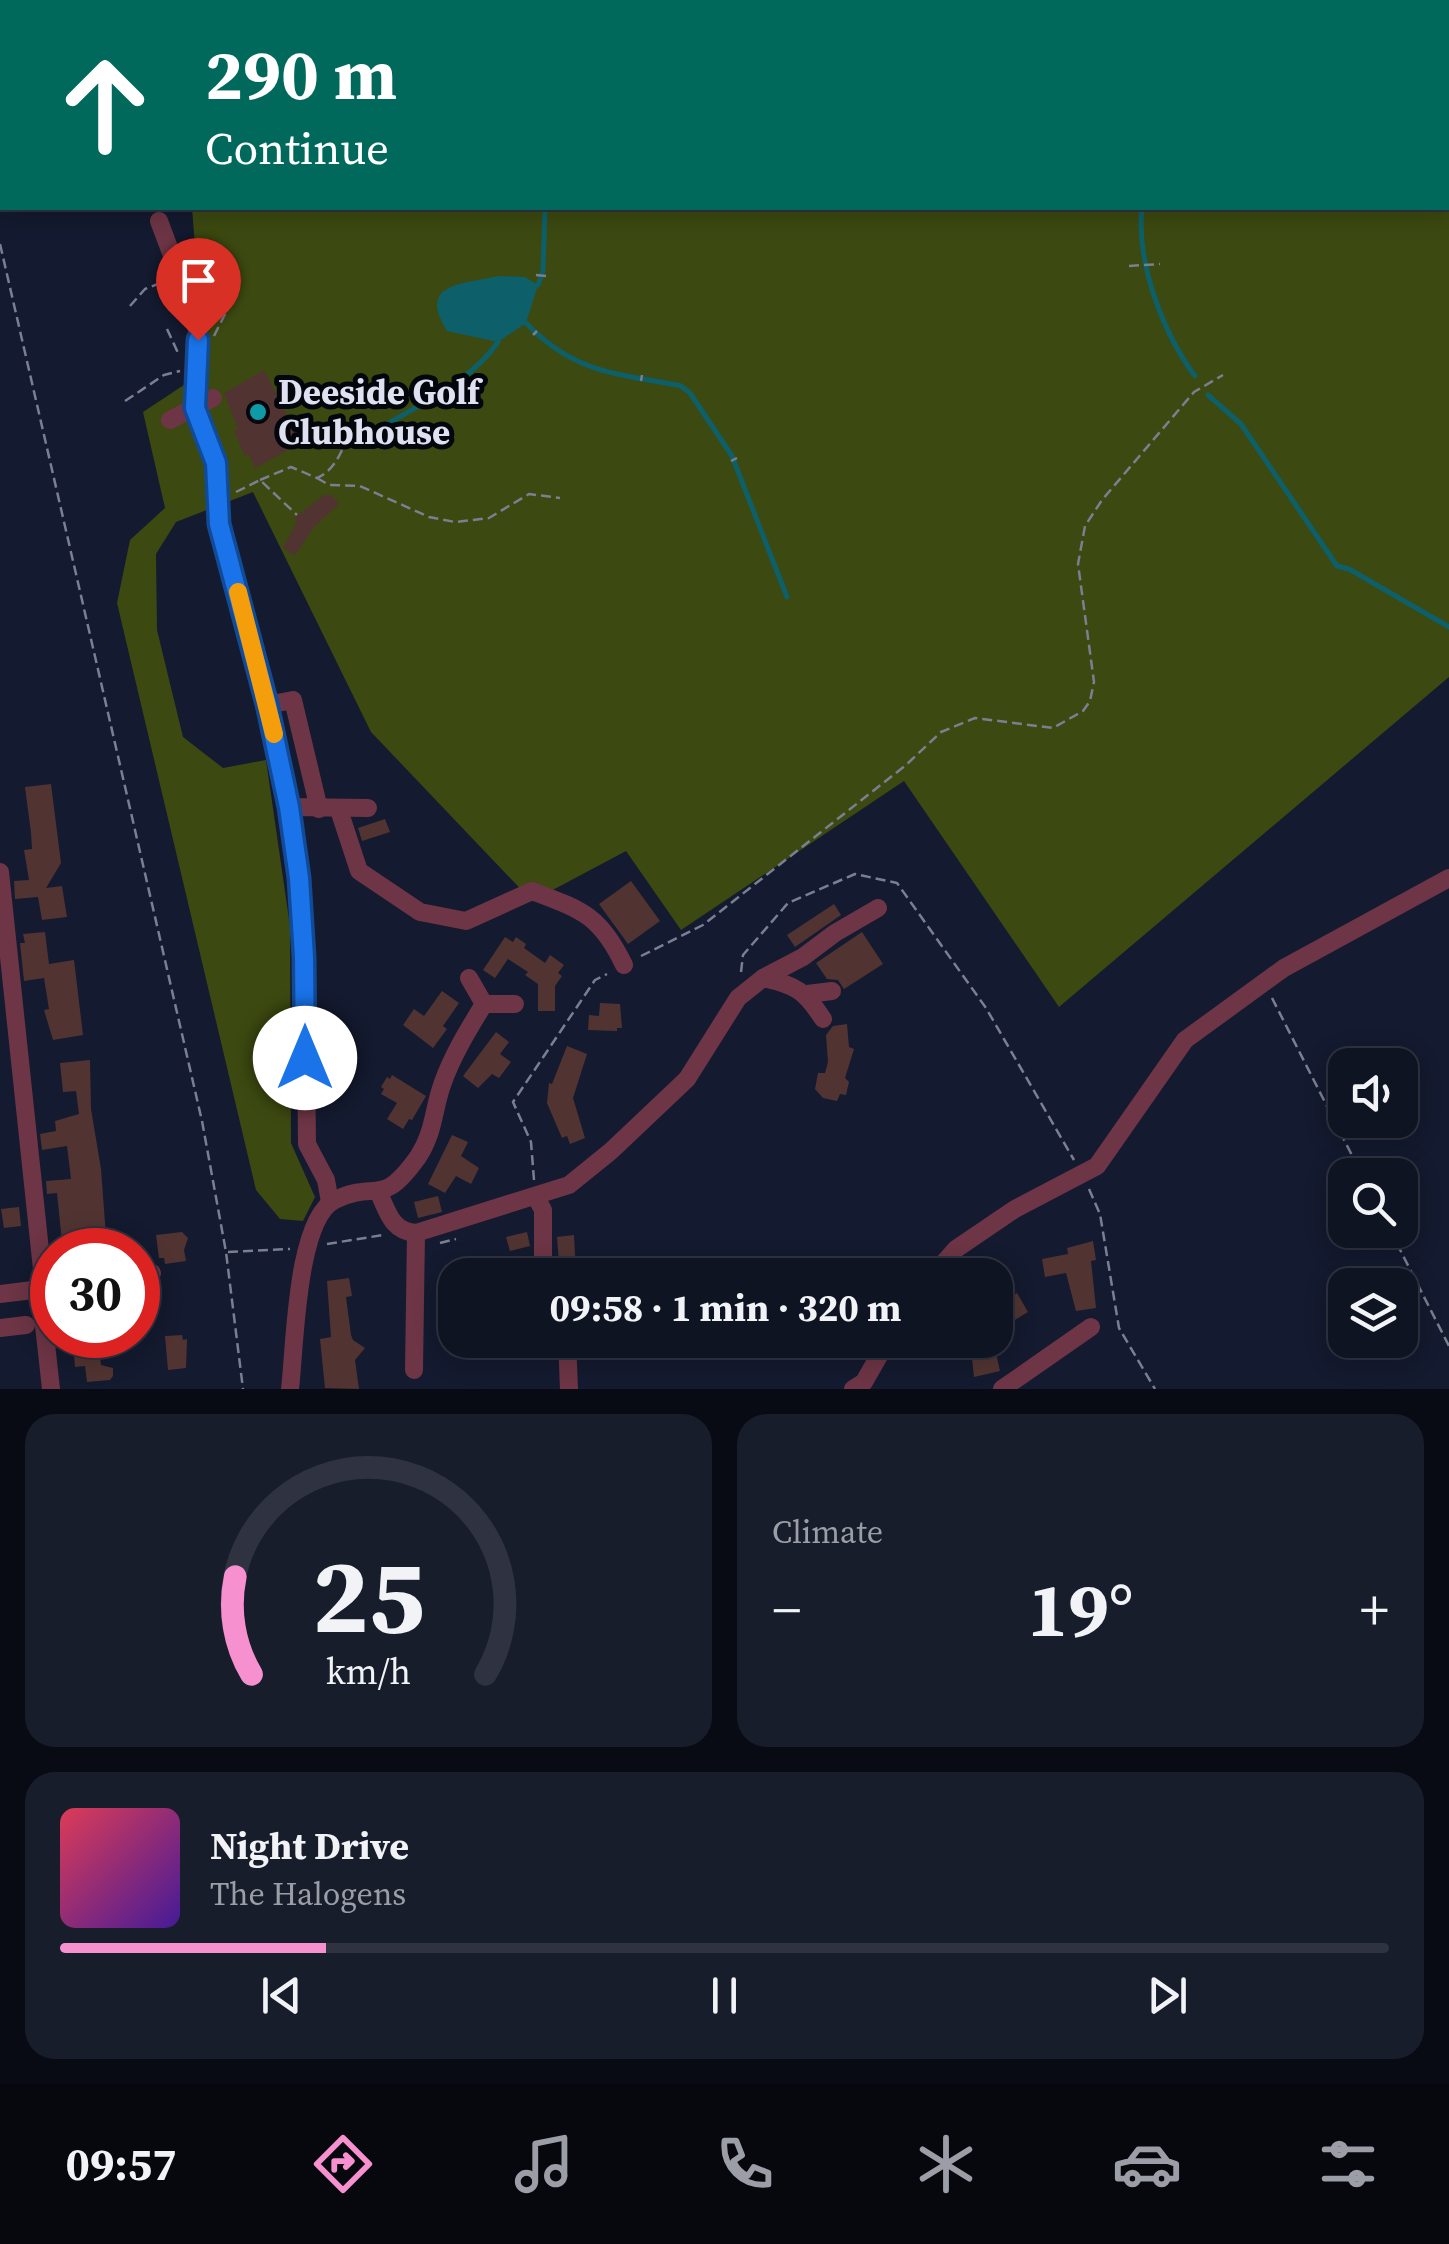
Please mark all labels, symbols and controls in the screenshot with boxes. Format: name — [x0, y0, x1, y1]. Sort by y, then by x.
text: 290 m — [205, 26, 397, 122]
icon: ahead — [40, 40, 170, 170]
text: Continue — [205, 117, 389, 179]
pin — [156, 238, 241, 341]
icon: arrive — [171, 253, 226, 308]
place label: Deeside Golf Clubhouse — [278, 368, 484, 456]
marker: Deeside Golf Clubhouse — [247, 401, 269, 423]
position arrow — [253, 1006, 357, 1110]
map controls — [1328, 1048, 1418, 1358]
button: sound — [1328, 1048, 1418, 1138]
button: search — [1328, 1158, 1418, 1248]
speed limit sign: 30 — [30, 1228, 160, 1358]
button: layers — [1328, 1268, 1418, 1358]
text: 09:58 · 1 min · 320 m — [549, 1282, 902, 1334]
text: Climate — [772, 1510, 883, 1554]
text: 25 — [312, 1524, 425, 1667]
text: 19° — [1028, 1558, 1133, 1661]
text: − — [772, 1572, 801, 1647]
text: + — [1360, 1572, 1389, 1647]
text: km/h — [326, 1647, 411, 1696]
text: Night Drive — [210, 1820, 409, 1872]
text: The Halogens — [210, 1872, 406, 1916]
icon: previous — [254, 1968, 309, 2023]
icon: pause — [697, 1968, 752, 2023]
icon: next — [1140, 1968, 1195, 2023]
icon: directions — [308, 2129, 378, 2199]
icon: music — [509, 2129, 579, 2199]
icon: phone — [710, 2129, 780, 2199]
icon: climate — [911, 2129, 981, 2199]
icon: car — [1112, 2129, 1182, 2199]
icon: filters — [1313, 2129, 1383, 2199]
text: 09:57 — [66, 2133, 177, 2195]

